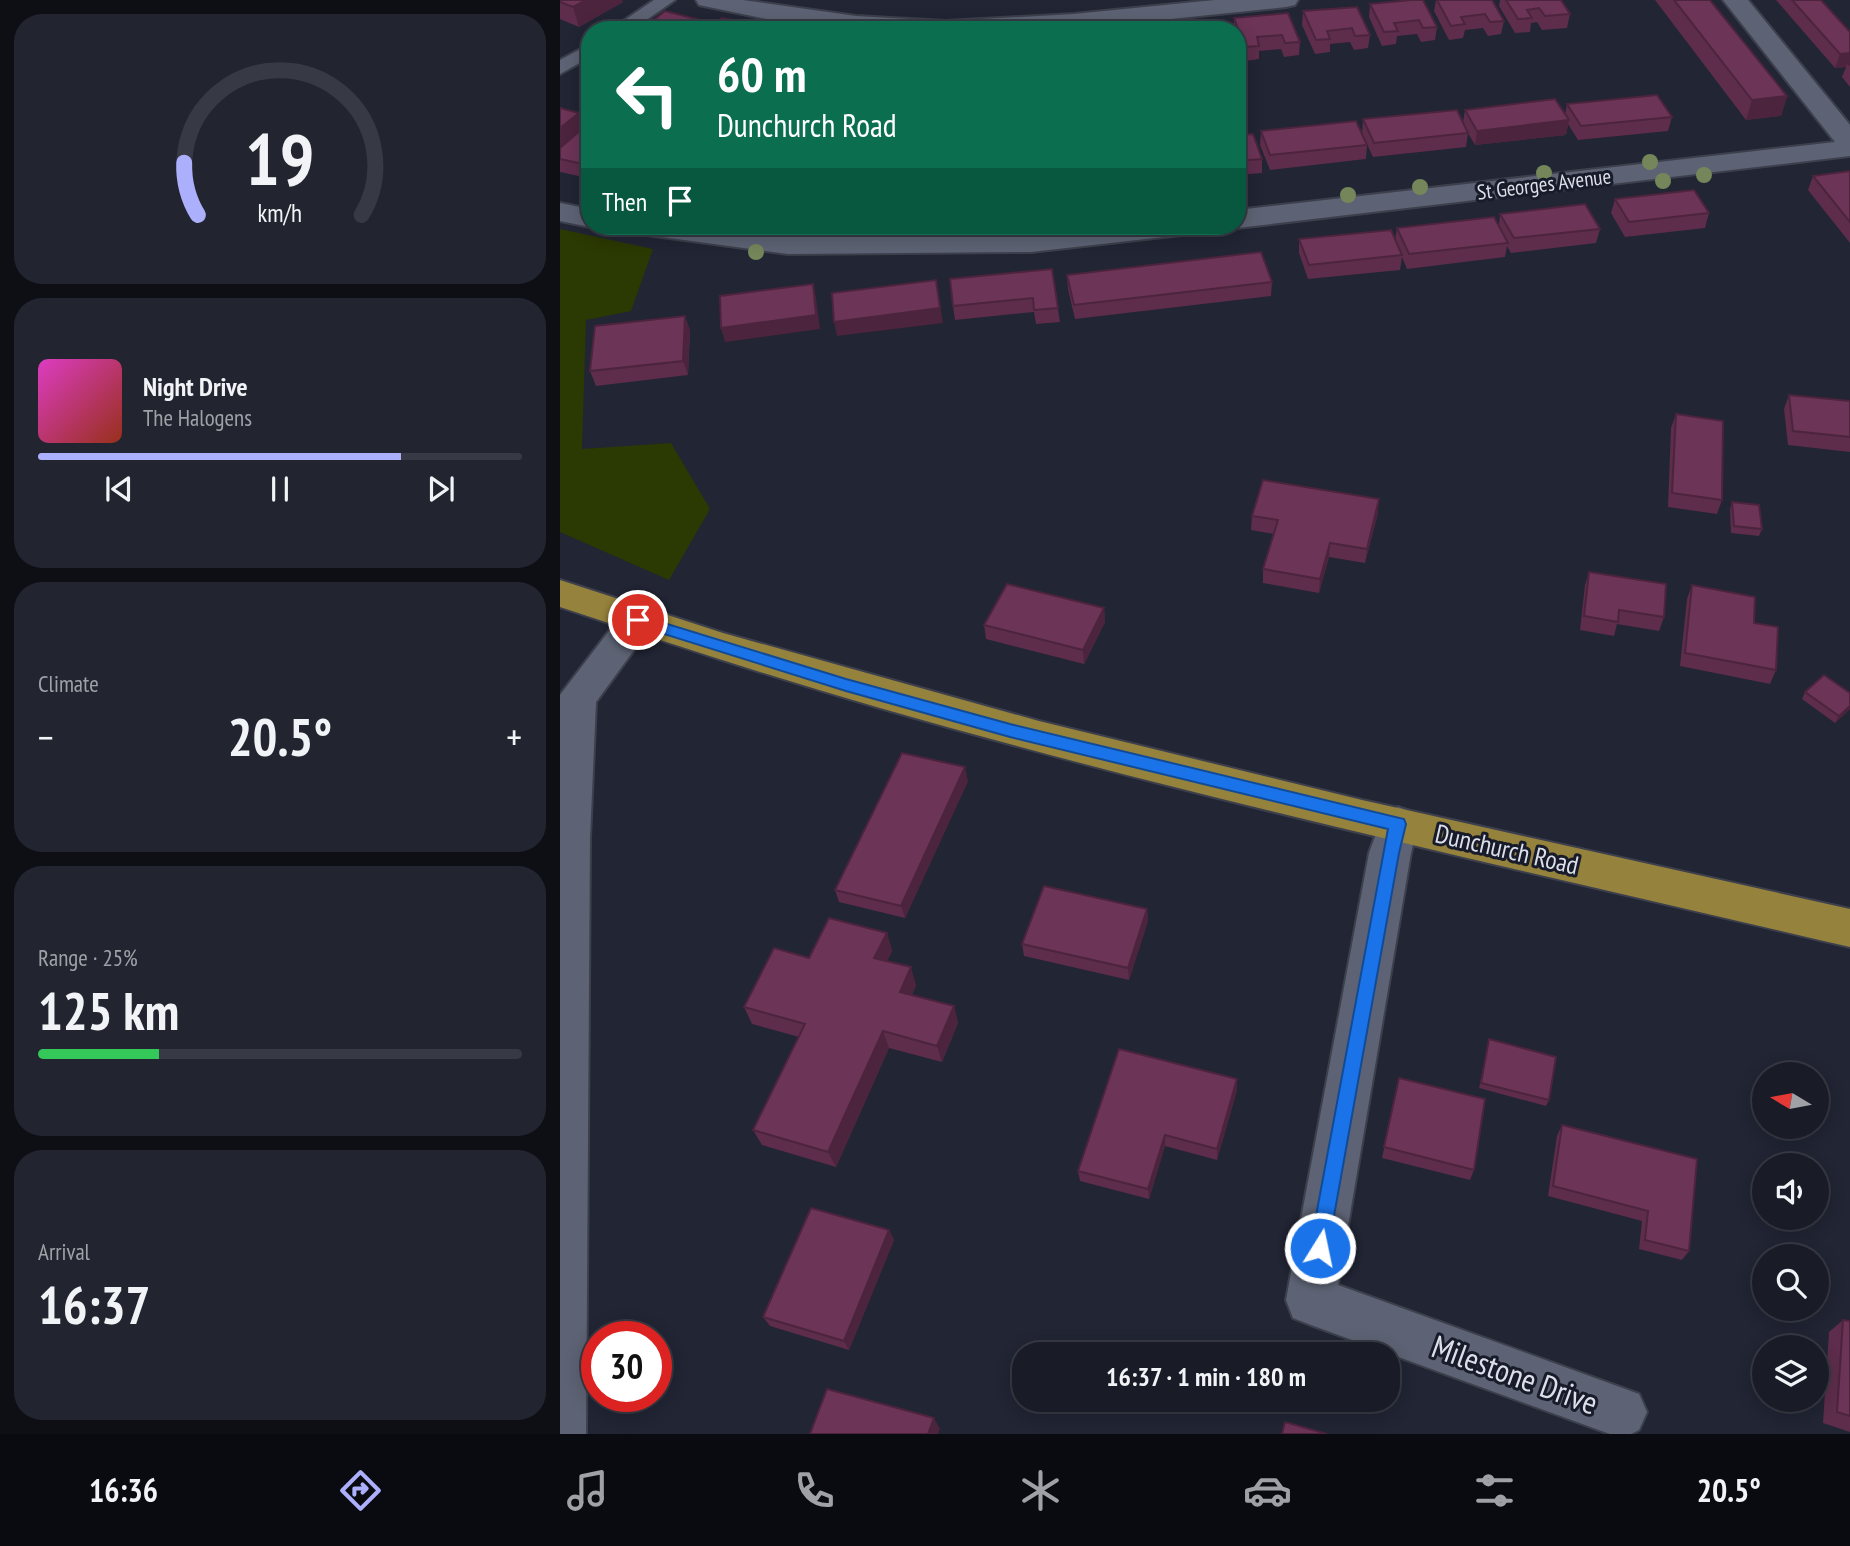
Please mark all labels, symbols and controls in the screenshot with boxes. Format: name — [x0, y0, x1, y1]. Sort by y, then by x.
text: 60 m — [717, 42, 806, 106]
icon: left — [602, 49, 693, 140]
text: Dunchurch Road — [717, 104, 897, 146]
text: 19 — [245, 111, 315, 205]
street label: St Georges Avenue — [1475, 162, 1613, 206]
icon: arrive — [661, 182, 699, 220]
text: Then — [602, 185, 647, 218]
text: km/h — [258, 197, 302, 229]
text: Night Drive — [143, 370, 248, 403]
text: The Halogens — [143, 403, 252, 432]
icon: previous — [100, 470, 138, 508]
icon: pause — [261, 470, 299, 508]
icon: next — [422, 470, 460, 508]
pin — [608, 590, 668, 650]
icon: arrive — [619, 601, 657, 639]
text: Climate — [38, 669, 99, 698]
text: 20.5° — [228, 703, 332, 770]
text: − — [38, 712, 54, 761]
text: + — [506, 712, 522, 761]
street label: Dunchurch Road — [1432, 816, 1582, 882]
text: Range · 25% — [38, 943, 138, 972]
text: 125 km — [38, 977, 179, 1044]
north arrow — [1752, 1062, 1829, 1139]
map controls — [1752, 1062, 1829, 1412]
button: sound — [1752, 1153, 1829, 1230]
position arrow — [1283, 1211, 1357, 1285]
text: Arrival — [38, 1237, 90, 1266]
button: search — [1752, 1244, 1829, 1321]
text: 16:37 — [38, 1271, 150, 1338]
speed limit sign: 30 — [581, 1321, 672, 1412]
street label: Milestone Drive — [1426, 1325, 1604, 1423]
button: layers — [1752, 1335, 1829, 1412]
text: 16:37 · 1 min · 180 m — [1106, 1360, 1306, 1393]
icon: directions — [336, 1466, 385, 1515]
icon: music — [563, 1466, 612, 1515]
icon: phone — [790, 1466, 839, 1515]
icon: climate — [1016, 1466, 1065, 1515]
icon: car — [1243, 1466, 1292, 1515]
icon: filters — [1470, 1466, 1519, 1515]
text: 16:36 — [89, 1469, 158, 1511]
text: 20.5° — [1697, 1469, 1761, 1511]

